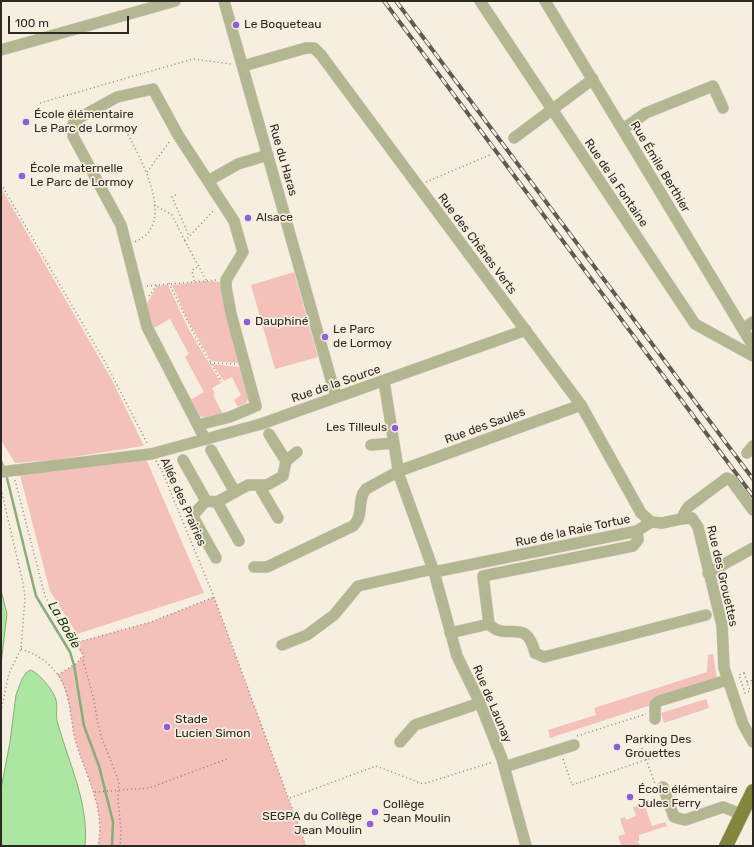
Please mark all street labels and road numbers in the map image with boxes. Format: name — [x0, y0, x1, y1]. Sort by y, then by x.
street label: Rue Émile Berthier — [627, 119, 693, 215]
street label: Rue du Haras — [266, 122, 300, 198]
street label: Rue de la Fontaine — [581, 136, 651, 230]
street label: Rue des Chênes Verts — [435, 191, 519, 297]
street label: Rue de la Source — [290, 362, 382, 406]
street label: Rue des Saules — [443, 405, 527, 447]
street label: Allée des Prairies — [157, 456, 209, 548]
street label: Rue de la Raie Tortue — [514, 512, 632, 550]
street label: Rue des Grouettes — [703, 524, 741, 628]
street label: Rue de Launay — [469, 663, 515, 745]

